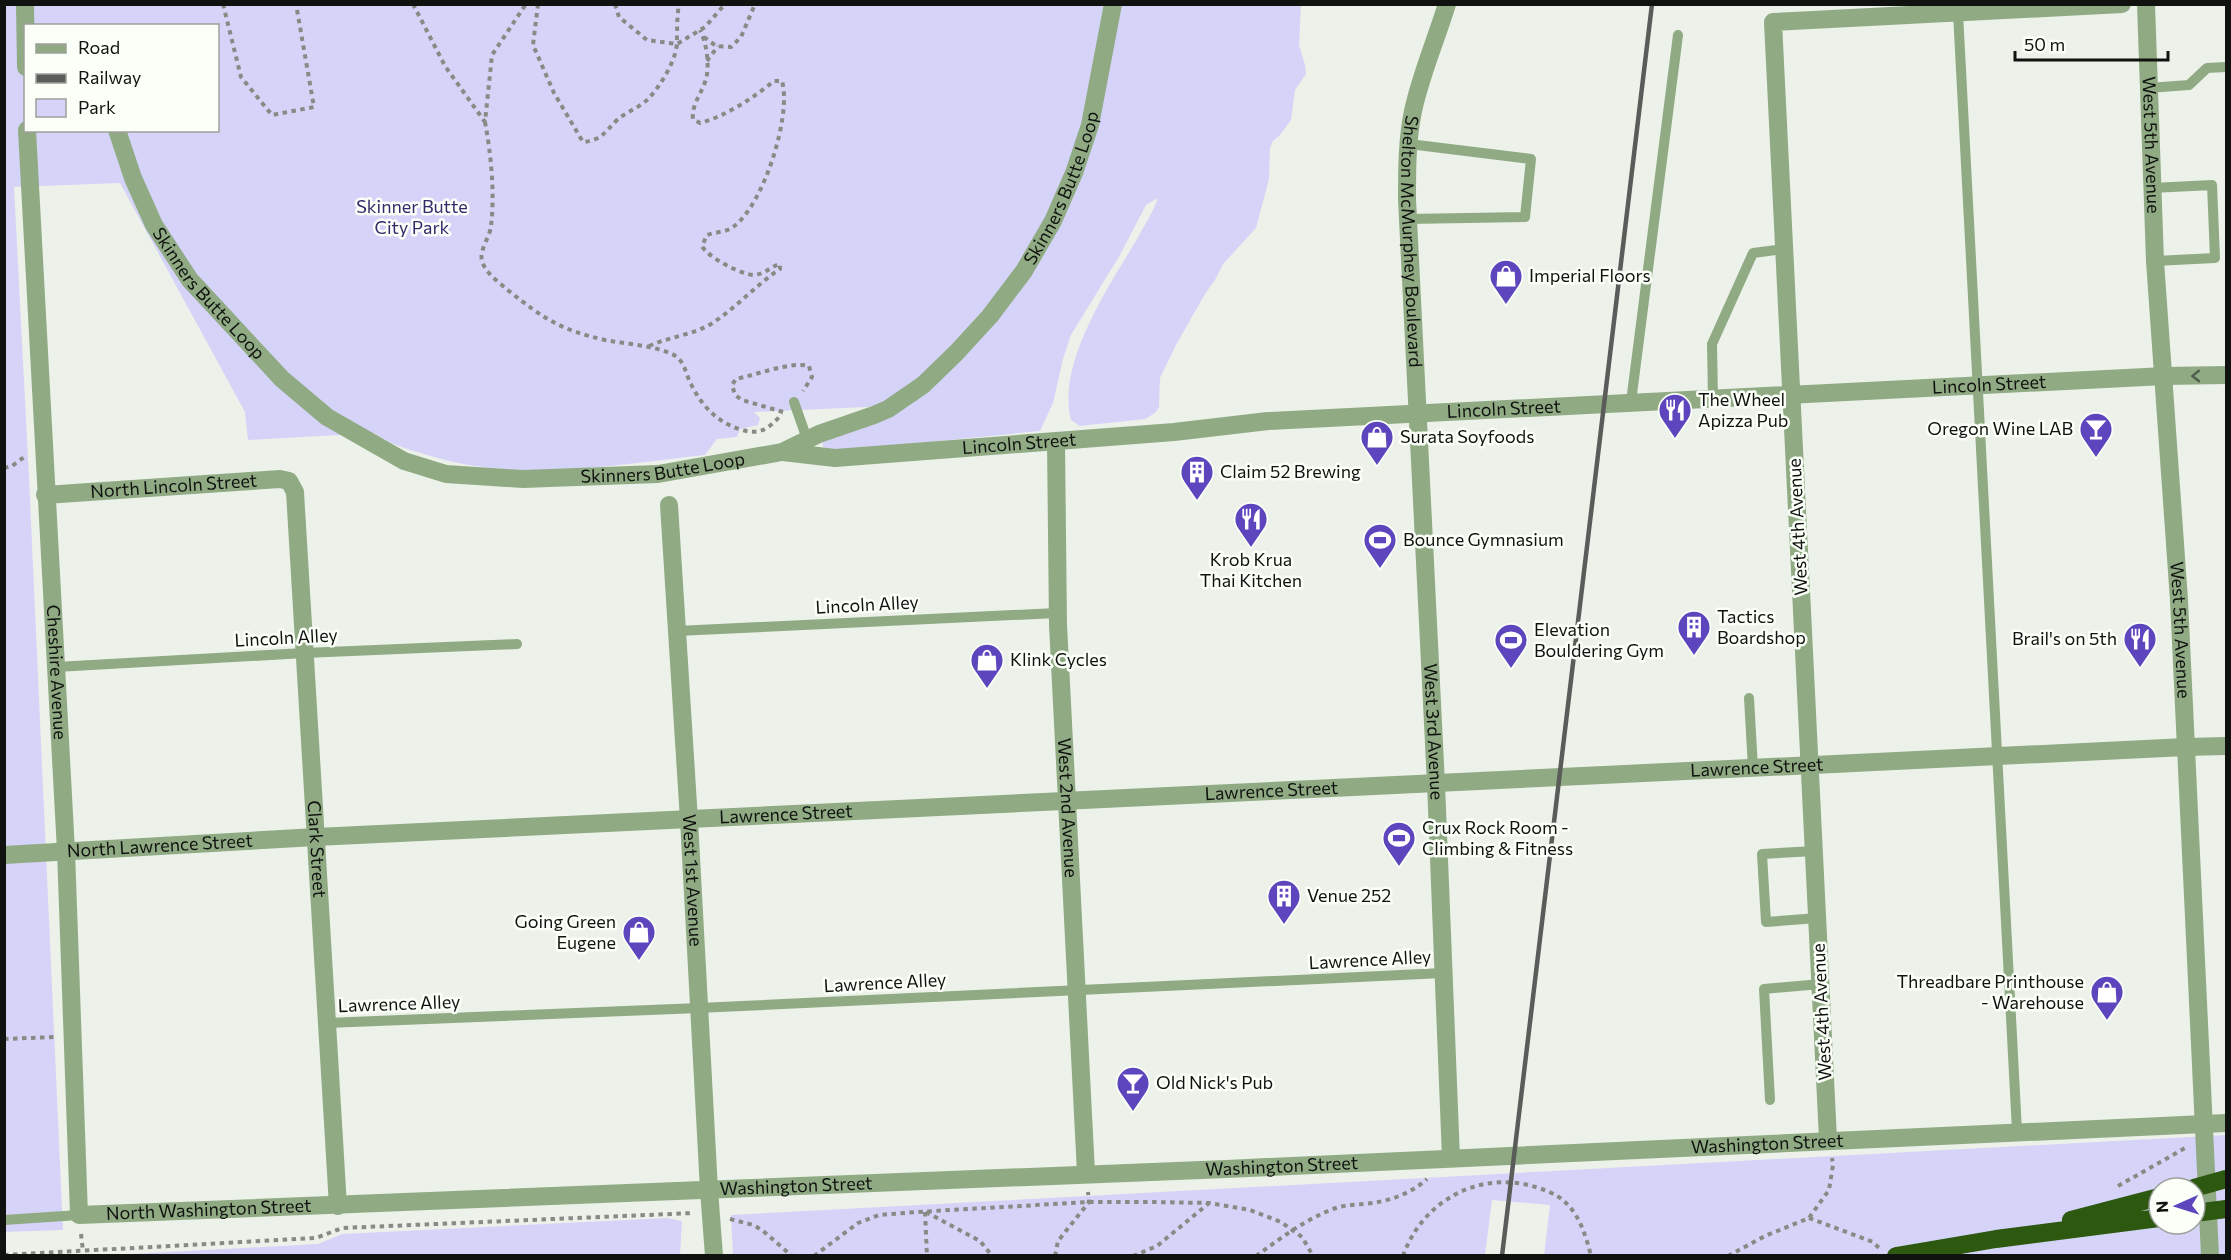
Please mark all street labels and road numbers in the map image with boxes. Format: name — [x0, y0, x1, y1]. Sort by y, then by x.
street label: West 5th Avenue — [2139, 76, 2165, 214]
street label: Skinners Butte Loop — [1018, 109, 1102, 268]
street label: Shelton McMurphey Boulevard — [1397, 114, 1427, 368]
street label: Skinners Butte Loop — [148, 223, 270, 364]
street label: Lincoln Street — [1931, 370, 2047, 398]
street label: Lincoln Street — [1446, 394, 1561, 422]
street label: Lincoln Street — [961, 428, 1077, 458]
street label: Skinners Butte Loop — [580, 447, 746, 487]
street label: West 4th Avenue — [1782, 458, 1812, 596]
street label: North Lincoln Street — [90, 469, 258, 502]
street label: West 5th Avenue — [2166, 561, 2196, 699]
street label: Lincoln Alley — [815, 590, 919, 618]
street label: Cheshire Avenue — [43, 604, 72, 740]
street label: Lincoln Alley — [234, 623, 338, 651]
street label: West 3rd Avenue — [1420, 663, 1449, 800]
street label: West 2nd Avenue — [1054, 737, 1083, 878]
street label: Lawrence Street — [1690, 752, 1824, 781]
street label: Lawrence Street — [1204, 776, 1339, 804]
street label: Lawrence Street — [719, 799, 853, 828]
street label: Clark Street — [304, 800, 331, 898]
street label: West 1st Avenue — [679, 814, 708, 947]
street label: North Lawrence Street — [66, 829, 253, 861]
street label: West 4th Avenue — [1806, 943, 1836, 1081]
street label: Lawrence Alley — [1308, 945, 1432, 973]
street label: Lawrence Alley — [823, 968, 947, 996]
street label: Lawrence Alley — [337, 990, 461, 1016]
street label: Washington Street — [1690, 1129, 1844, 1158]
street label: Washington Street — [1205, 1151, 1359, 1180]
street label: Washington Street — [719, 1171, 873, 1199]
street label: North Washington Street — [105, 1194, 312, 1224]

